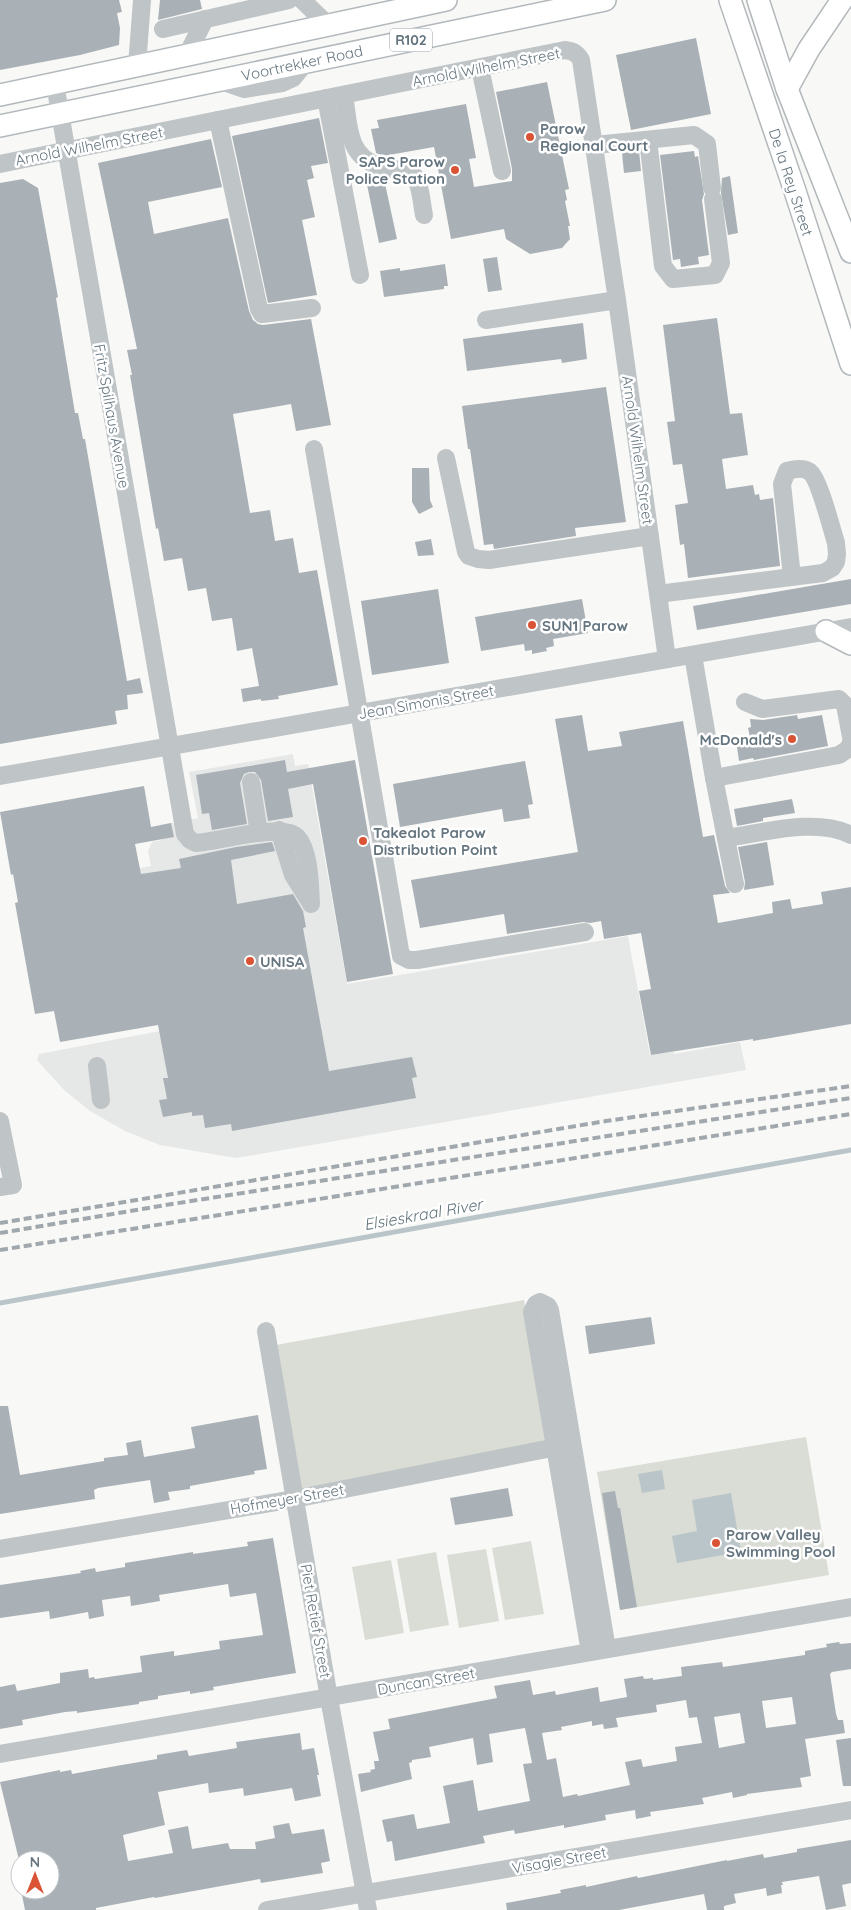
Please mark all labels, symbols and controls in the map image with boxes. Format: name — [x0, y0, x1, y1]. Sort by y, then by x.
road number: R102 — [390, 28, 432, 52]
street label: Voortrekker Road — [240, 41, 364, 85]
street label: Arnold Wilhelm Street — [411, 43, 561, 91]
place label: Parow Regional Court — [540, 119, 648, 155]
street label: Arnold Wilhelm Street — [14, 122, 164, 170]
street label: De la Rey Street — [765, 126, 817, 238]
marker: Parow Regional Court — [524, 131, 536, 143]
place label: SAPS Parow Police Station — [346, 152, 445, 188]
marker: SAPS Parow Police Station — [449, 164, 461, 176]
street label: Fritz Spilhaus Avenue — [90, 342, 134, 490]
street label: Arnold Wilhelm Street — [618, 374, 658, 526]
place label: SUN1 Parow — [542, 616, 629, 635]
marker: SUN1 Parow — [526, 619, 538, 631]
street label: Jean Simonis Street — [357, 681, 495, 723]
place label: McDonald's — [700, 730, 782, 749]
marker: McDonald's — [786, 733, 798, 745]
place label: Takealot Parow Distribution Point — [373, 823, 498, 859]
marker: Takealot Parow Distribution Point — [357, 835, 369, 847]
place label: UNISA — [260, 952, 305, 971]
marker: UNISA — [244, 955, 256, 967]
water label: Elsieskraal River — [362, 1193, 486, 1234]
street label: Hofmeyer Street — [229, 1480, 345, 1518]
place label: Parow Valley Swimming Pool — [726, 1525, 836, 1561]
marker: Parow Valley Swimming Pool — [710, 1537, 722, 1549]
street label: Piet Retief Street — [297, 1562, 335, 1680]
street label: Duncan Street — [376, 1663, 476, 1699]
street label: Visagie Street — [510, 1842, 608, 1878]
north arrow — [10, 1850, 60, 1900]
text: N — [30, 1853, 40, 1871]

